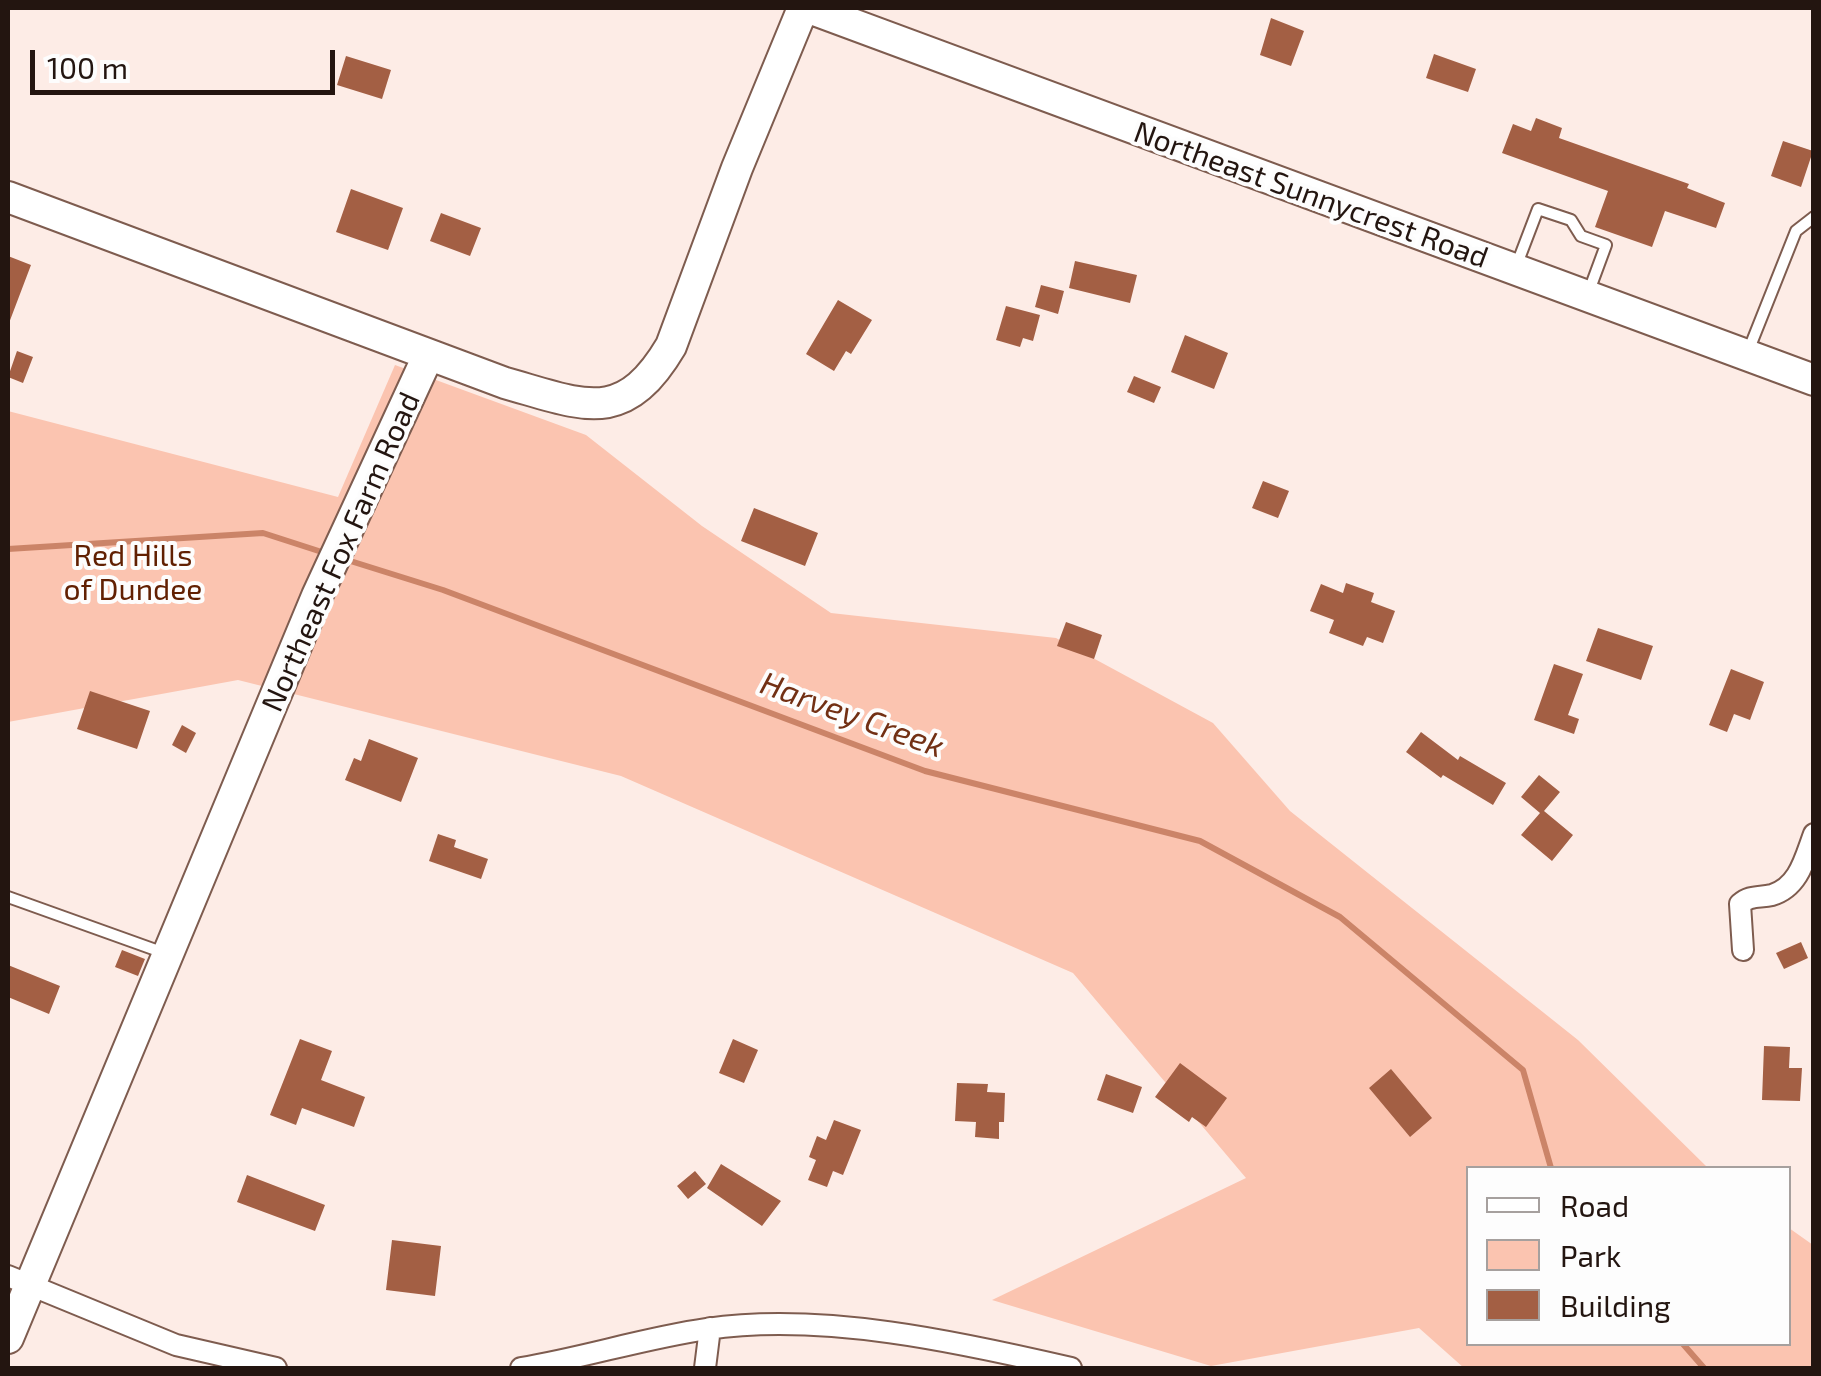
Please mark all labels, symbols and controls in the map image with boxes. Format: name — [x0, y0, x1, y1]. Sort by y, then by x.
scale bar — [35, 30, 340, 92]
text: 100 m — [47, 49, 128, 85]
street label: Northeast Sunnycrest Road — [1129, 114, 1493, 276]
street label: Northeast Fox Farm Road — [254, 387, 428, 717]
park label: Red Hills of Dundee — [64, 538, 202, 608]
water label: Harvey Creek — [755, 664, 949, 766]
legend — [1466, 1166, 1791, 1346]
text: Road — [1560, 1187, 1629, 1223]
text: Park — [1560, 1237, 1621, 1273]
text: Building — [1560, 1287, 1671, 1323]

